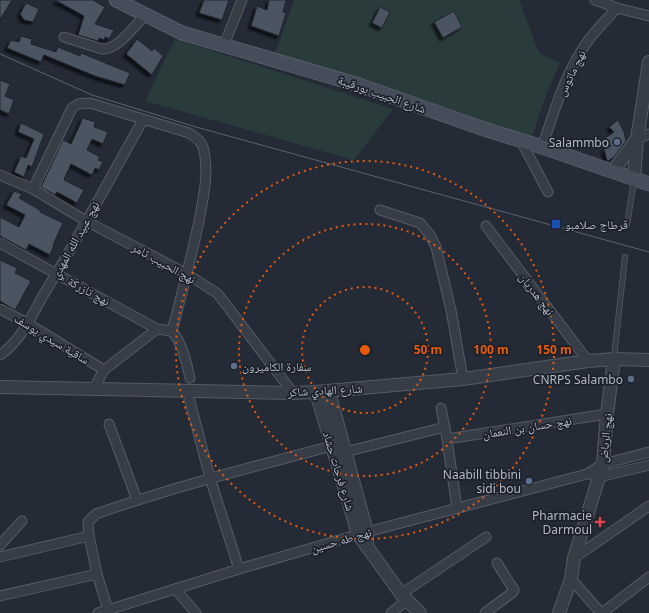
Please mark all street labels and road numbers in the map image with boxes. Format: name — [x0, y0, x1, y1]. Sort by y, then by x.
street label: نهج ماتوس — [553, 47, 589, 99]
street label: شارع الحبيب بورقيبة — [336, 71, 428, 117]
street label: نهج عبيد الله المهدي — [47, 198, 105, 283]
street label: نهج الحبيب ثامر — [128, 238, 199, 288]
street label: نهج هدريان — [515, 269, 559, 319]
street label: نهج تازركة — [65, 272, 113, 310]
street label: ساقية سيدي يوسف — [10, 310, 93, 370]
street label: شارع الهادي شاكر — [286, 380, 363, 403]
street label: نهج حسان بن النعمان — [481, 412, 573, 442]
street label: نهج الرياض — [594, 412, 616, 464]
street label: شارع فرحات حشاد — [319, 429, 359, 513]
street label: نهج طه حسين — [309, 523, 373, 557]

